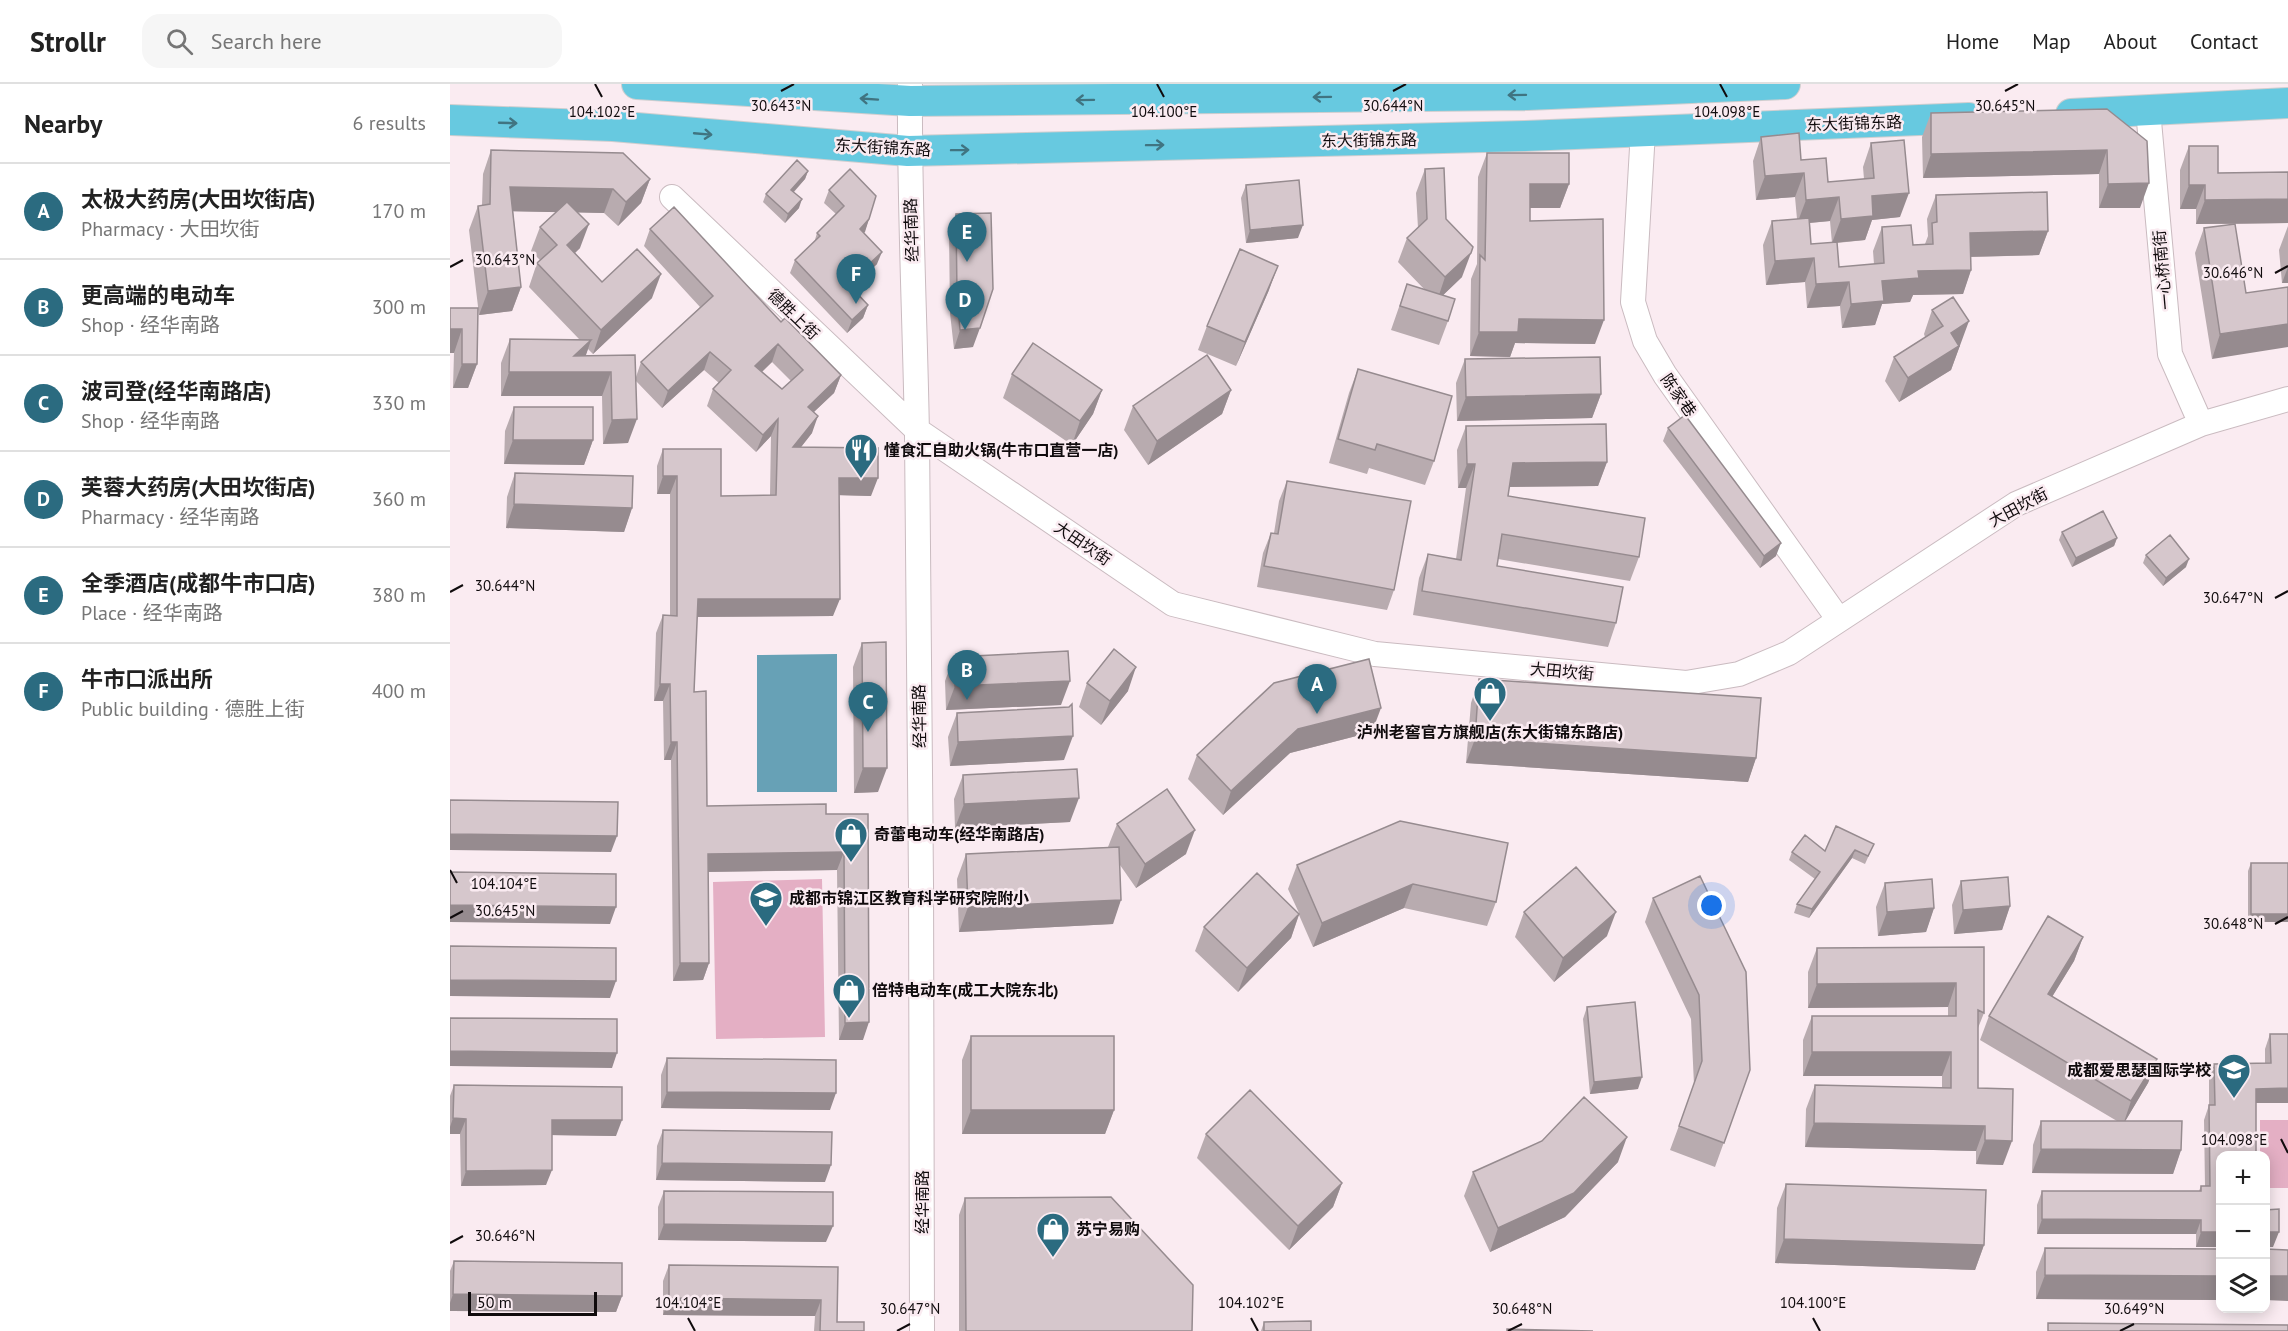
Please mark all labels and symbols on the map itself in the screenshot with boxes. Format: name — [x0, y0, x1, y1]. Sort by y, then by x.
one-way arrow — [1507, 89, 1527, 101]
one-way arrow — [1312, 91, 1332, 103]
one-way arrow — [859, 93, 879, 104]
one-way arrow — [1075, 94, 1095, 106]
text: 30.643°N — [751, 96, 811, 115]
text: 30.644°N — [1363, 96, 1423, 115]
text: 30.645°N — [1975, 96, 2035, 115]
text: 104.102°E — [569, 102, 635, 121]
text: 104.100°E — [1131, 102, 1197, 121]
text: 104.098°E — [1694, 102, 1760, 121]
street label: 东大街锦东路 — [1806, 111, 1902, 135]
one-way arrow — [498, 117, 518, 128]
one-way arrow — [693, 129, 713, 140]
street label: 东大街锦东路 — [1321, 129, 1417, 151]
street label: 东大街锦东路 — [835, 135, 931, 159]
one-way arrow — [1145, 139, 1165, 151]
one-way arrow — [950, 144, 970, 156]
street label: 经华南路 — [900, 198, 922, 262]
pin: E — [948, 212, 986, 262]
street label: 一心桥南街 — [2149, 229, 2175, 311]
text: 30.643°N — [475, 250, 535, 269]
pin: F — [836, 254, 876, 304]
text: 30.646°N — [2203, 263, 2263, 282]
pin: D — [946, 280, 984, 330]
street label: 德胜上街 — [764, 285, 824, 343]
street label: 陈家巷 — [1657, 370, 1701, 420]
restaurant icon: 懂食汇自助火锅(牛市口直营一店) — [843, 432, 879, 479]
place label: 懂食汇自助火锅(牛市口直营一店) — [884, 440, 1118, 460]
street label: 大田坎街 — [1985, 483, 2051, 531]
street label: 大田坎街 — [1051, 517, 1115, 569]
text: 30.644°N — [475, 576, 535, 595]
text: 30.647°N — [2203, 588, 2263, 607]
pin: B — [948, 650, 986, 700]
street label: 大田坎街 — [1529, 658, 1595, 684]
pin: A — [1298, 664, 1336, 714]
shop icon: 泸州老窖官方旗舰店(东大街锦东路店) — [1472, 675, 1508, 722]
pin: C — [848, 682, 888, 732]
street label: 经华南路 — [908, 684, 930, 748]
place label: 泸州老窖官方旗舰店(东大街锦东路店) — [1357, 722, 1623, 742]
shop icon: 奇蕾电动车(经华南路店) — [833, 816, 869, 863]
place label: 奇蕾电动车(经华南路店) — [874, 824, 1044, 844]
text: 104.104°E — [471, 874, 537, 893]
school or university icon: 成都市锦江区教育科学研究院附小 — [748, 880, 784, 927]
place label: 成都市锦江区教育科学研究院附小 — [789, 888, 1029, 908]
your location — [1697, 891, 1726, 920]
text: 30.645°N — [475, 901, 535, 920]
text: 30.648°N — [2203, 914, 2263, 933]
shop icon: 倍特电动车(成工大院东北) — [831, 972, 867, 1019]
place label: 倍特电动车(成工大院东北) — [872, 980, 1058, 1000]
school or university icon: 成都爱思瑟国际学校 — [2216, 1052, 2252, 1099]
place label: 成都爱思瑟国际学校 — [2067, 1060, 2212, 1080]
text: 104.098°E — [2201, 1130, 2267, 1149]
street label: 经华南路 — [912, 1170, 932, 1234]
shop icon: 苏宁易购 — [1035, 1211, 1071, 1258]
place label: 苏宁易购 — [1076, 1219, 1140, 1239]
text: 30.646°N — [475, 1226, 535, 1245]
scale bar — [468, 1289, 597, 1316]
text: 104.104°E — [655, 1293, 721, 1312]
text: 104.102°E — [1218, 1293, 1284, 1312]
text: 104.100°E — [1780, 1293, 1846, 1312]
text: 30.647°N — [880, 1299, 940, 1318]
text: 30.648°N — [1492, 1299, 1552, 1318]
text: 30.649°N — [2104, 1299, 2164, 1318]

